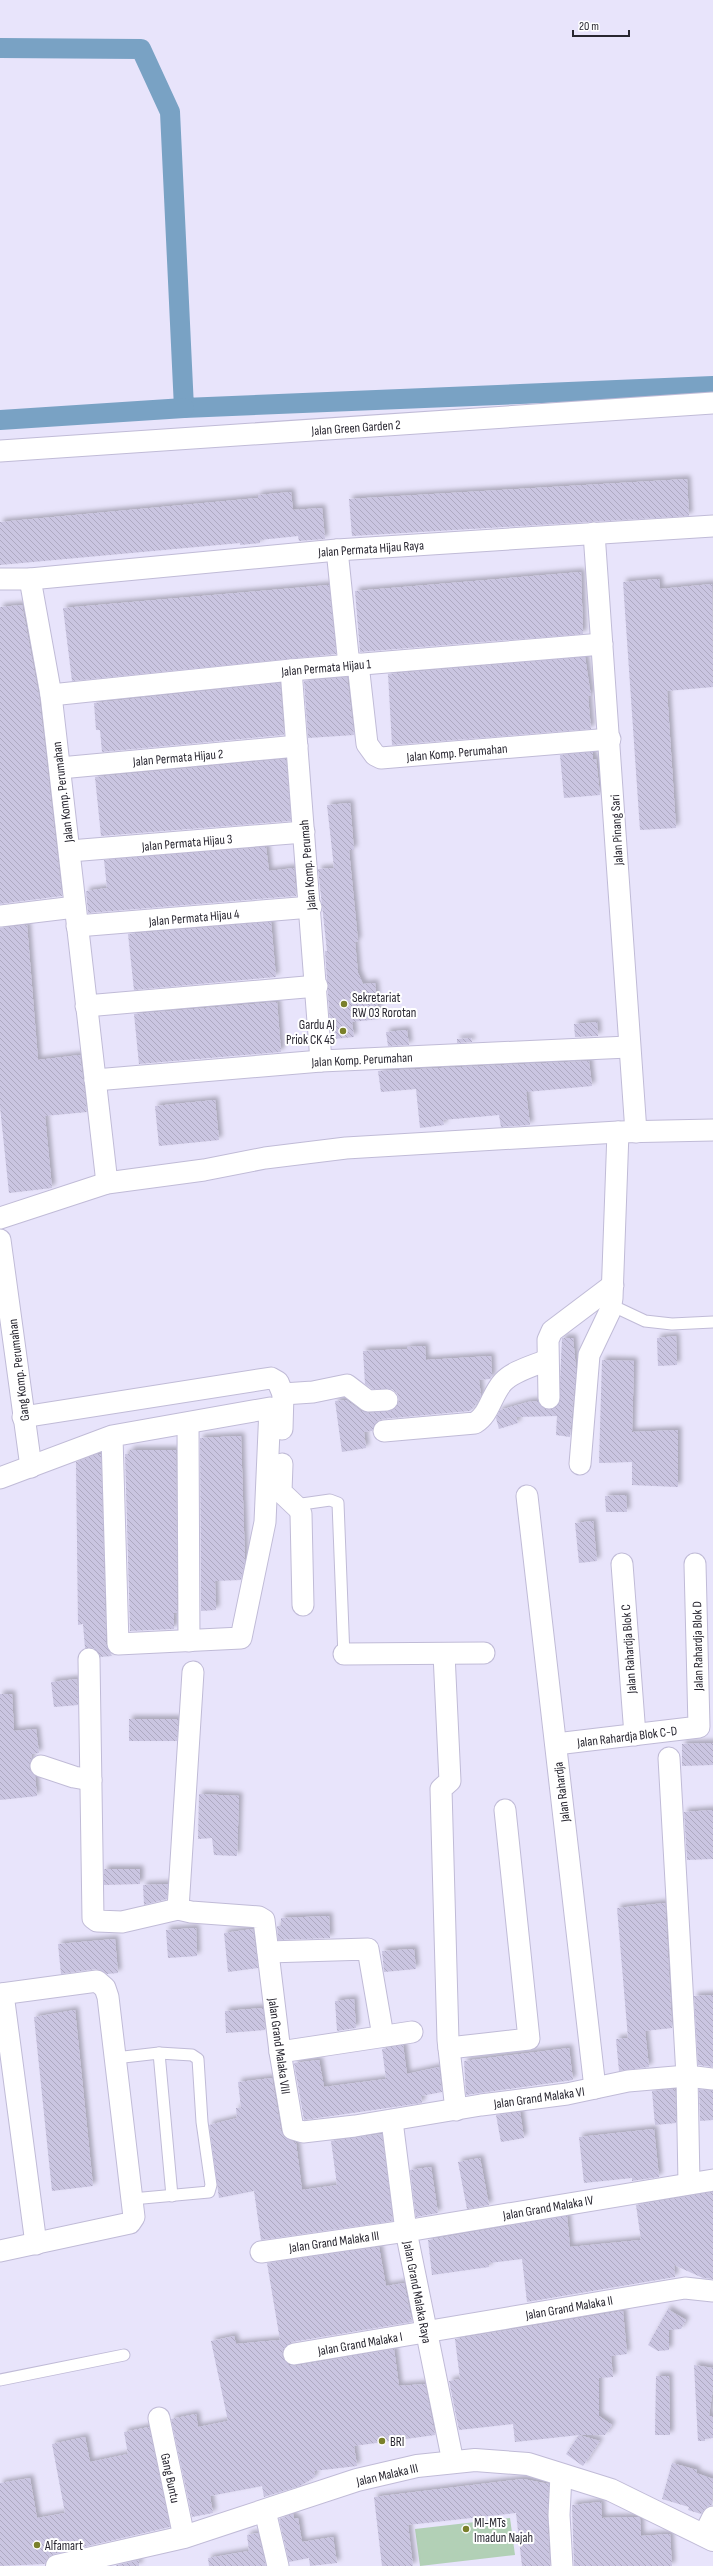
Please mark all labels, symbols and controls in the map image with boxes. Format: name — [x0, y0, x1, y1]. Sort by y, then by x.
scale bar — [573, 12, 629, 38]
text: 20 m — [579, 19, 599, 34]
street label: Jalan Green Garden 2 — [310, 417, 401, 439]
street label: Jalan Permata Hijau Raya — [317, 537, 424, 561]
street label: Jalan Permata Hijau 1 — [280, 656, 372, 680]
street label: Jalan Komp. Perumahan — [49, 741, 77, 844]
street label: Jalan Komp. Perumahan — [405, 741, 508, 765]
street label: Jalan Permata Hijau 2 — [131, 746, 224, 770]
street label: Jalan Pinang Sari — [607, 794, 627, 867]
street label: Jalan Komp. Perumah — [296, 819, 320, 912]
street label: Jalan Permata Hijau 3 — [140, 831, 233, 855]
street label: Jalan Permata Hijau 4 — [147, 906, 241, 930]
place label: Sekretariat RW 03 Rorotan — [352, 990, 416, 1021]
marker: Sekretariat RW 03 Rorotan — [339, 999, 349, 1009]
place label: Gardu AJ Priok CK 45 — [286, 1017, 335, 1048]
marker: Gardu AJ Priok CK 45 — [338, 1026, 348, 1036]
street label: Jalan Komp. Perumahan — [310, 1049, 413, 1071]
street label: Gang Komp. Perumahan — [5, 1318, 33, 1422]
street label: Jalan Rahardja Blok D — [689, 1601, 707, 1692]
street label: Jalan Rahardja Blok C — [618, 1604, 640, 1695]
street label: Jalan Rahardja Blok C-D — [575, 1723, 678, 1751]
street label: Jalan Rahardja — [550, 1761, 574, 1824]
street label: Jalan Grand Malaka VIII — [264, 1996, 294, 2095]
street label: Jalan Grand Malaka VI — [492, 2084, 586, 2112]
street label: Jalan Grand Malaka IV — [501, 2192, 595, 2224]
street label: Jalan Grand Malaka III — [287, 2228, 380, 2256]
street label: Jalan Grand Malaka Raya — [399, 2239, 435, 2345]
street label: Jalan Grand Malaka II — [523, 2292, 614, 2324]
street label: Jalan Grand Malaka I — [316, 2329, 404, 2359]
place label: BRI — [390, 2434, 404, 2450]
marker: BRI — [377, 2436, 387, 2446]
street label: Gang Buntu — [157, 2452, 183, 2505]
street label: Jalan Malaka III — [354, 2460, 420, 2490]
place label: MI-MTs Imadun Najah — [474, 2515, 533, 2546]
marker: MI-MTs Imadun Najah — [461, 2524, 471, 2534]
place label: Alfamart — [44, 2538, 83, 2554]
marker: Alfamart — [32, 2540, 42, 2550]

